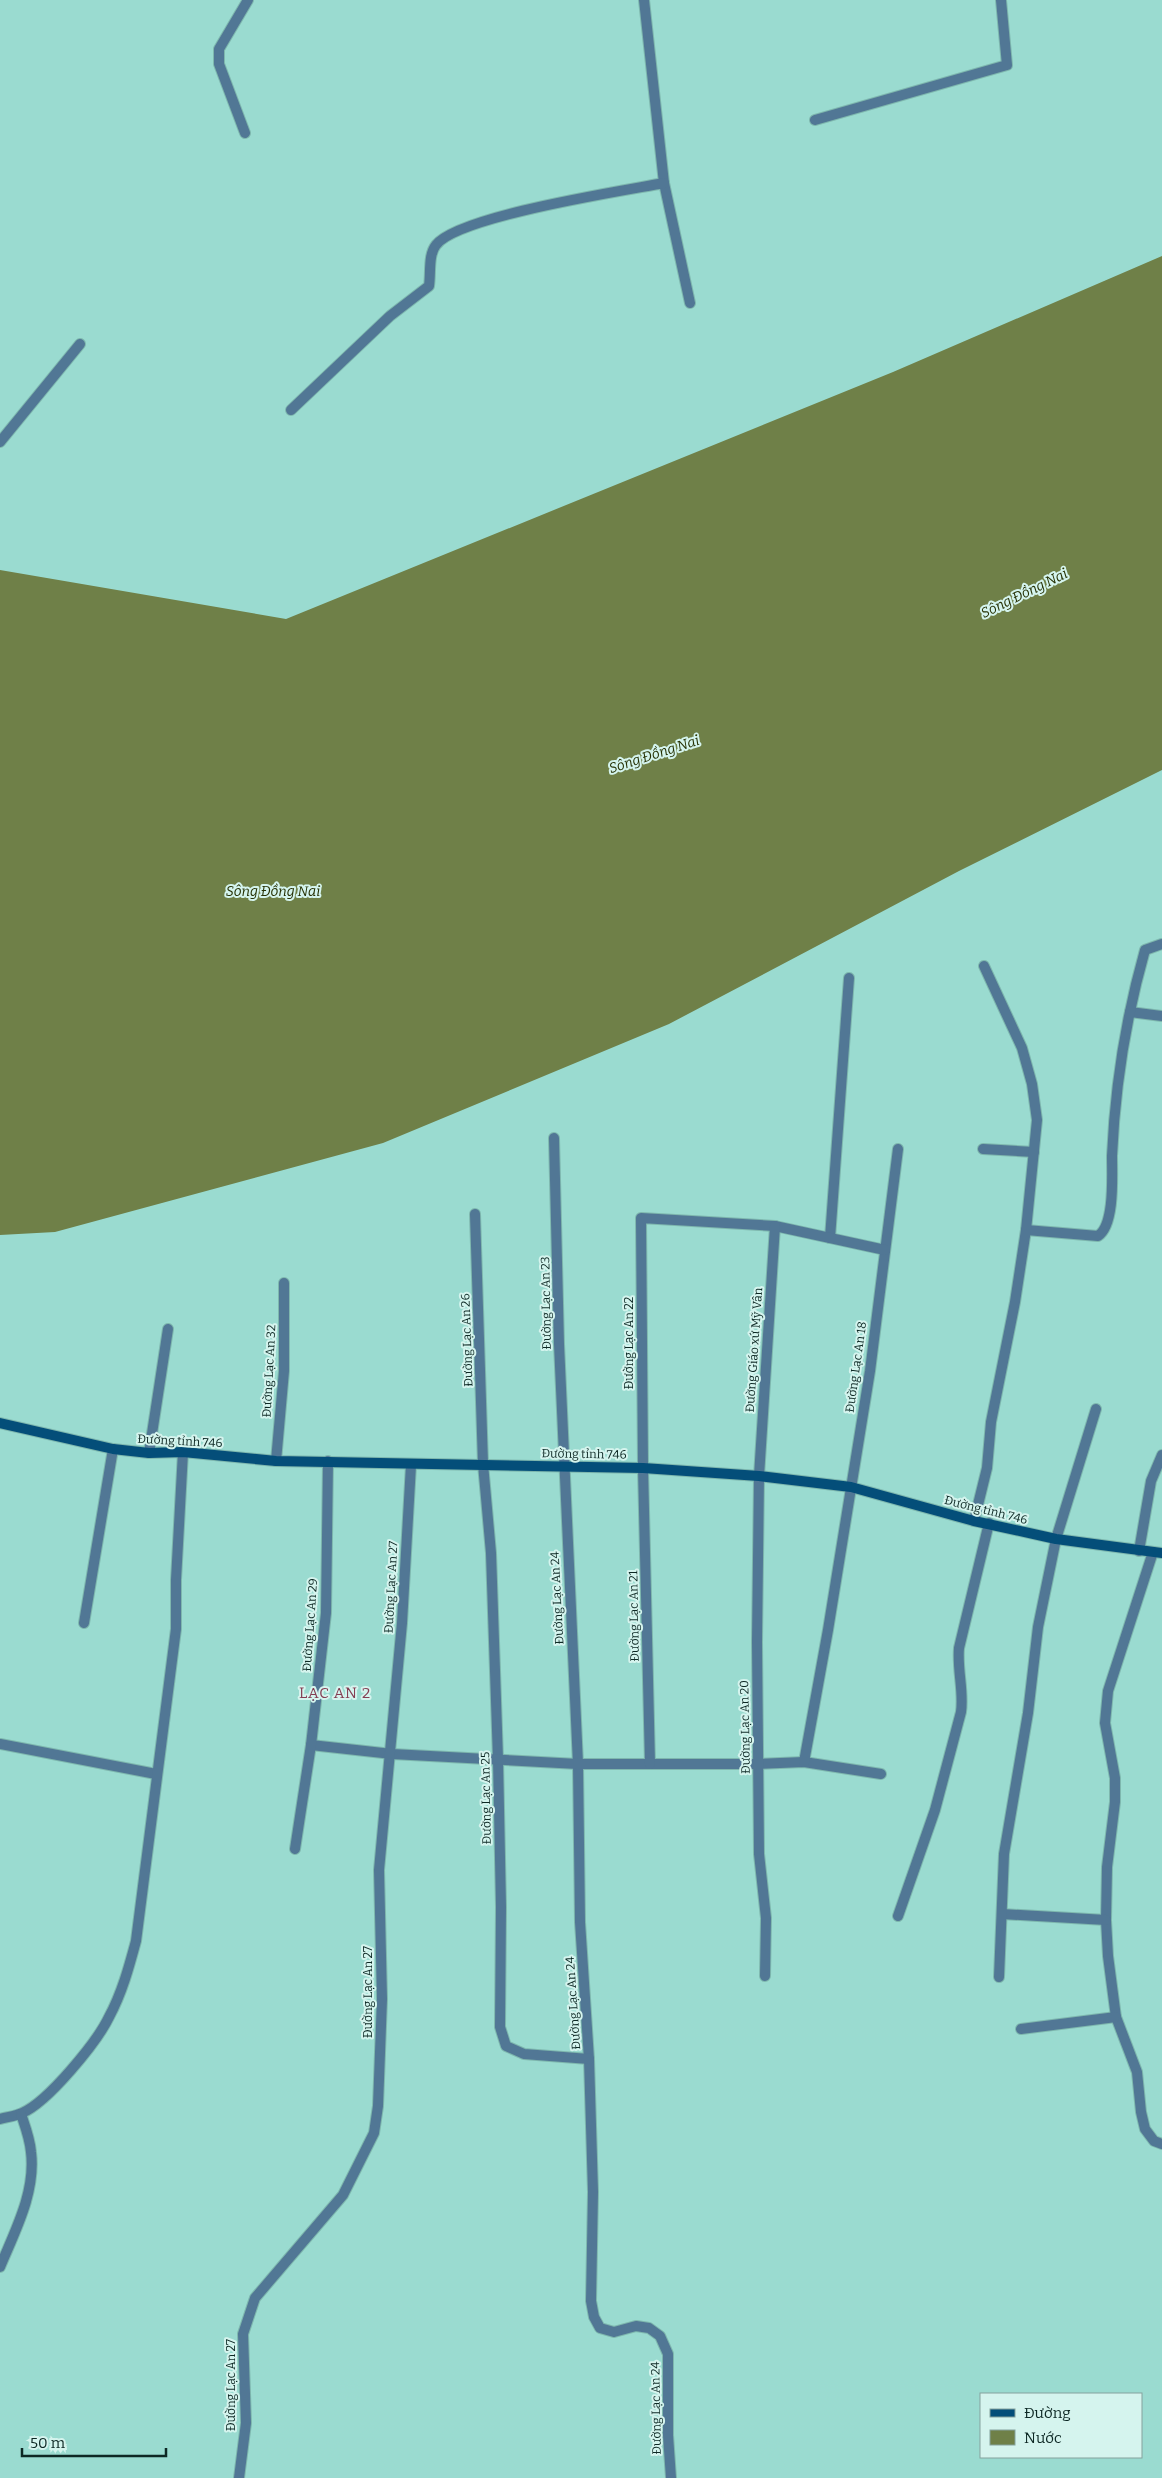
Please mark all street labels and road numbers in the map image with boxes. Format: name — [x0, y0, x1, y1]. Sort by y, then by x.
street label: Đường Lạc An 23 — [538, 1256, 554, 1350]
street label: Đường Giáo xứ Mỹ Vân — [743, 1287, 765, 1413]
street label: Đường Lạc An 26 — [458, 1293, 476, 1387]
street label: Đường Lạc An 22 — [622, 1297, 636, 1389]
street label: Đường Lạc An 18 — [843, 1321, 869, 1413]
street label: Đường Lạc An 32 — [260, 1324, 278, 1418]
street label: Đường tỉnh 746 — [137, 1432, 223, 1450]
street label: Đường tỉnh 746 — [541, 1446, 627, 1462]
street label: Đường tỉnh 746 — [943, 1493, 1029, 1527]
street label: Đường Lạc An 27 — [382, 1541, 400, 1633]
street label: Đường Lạc An 24 — [548, 1551, 566, 1645]
street label: Đường Lạc An 21 — [626, 1570, 642, 1662]
street label: Đường Lạc An 29 — [300, 1578, 320, 1672]
street label: Đường Lạc An 20 — [737, 1680, 753, 1774]
street label: Đường Lạc An 25 — [478, 1752, 494, 1844]
street label: Đường Lạc An 27 — [361, 1946, 375, 2038]
street label: Đường Lạc An 24 — [563, 1956, 583, 2050]
street label: Đường Lạc An 27 — [224, 2339, 238, 2431]
street label: Đường Lạc An 24 — [648, 2361, 664, 2455]

